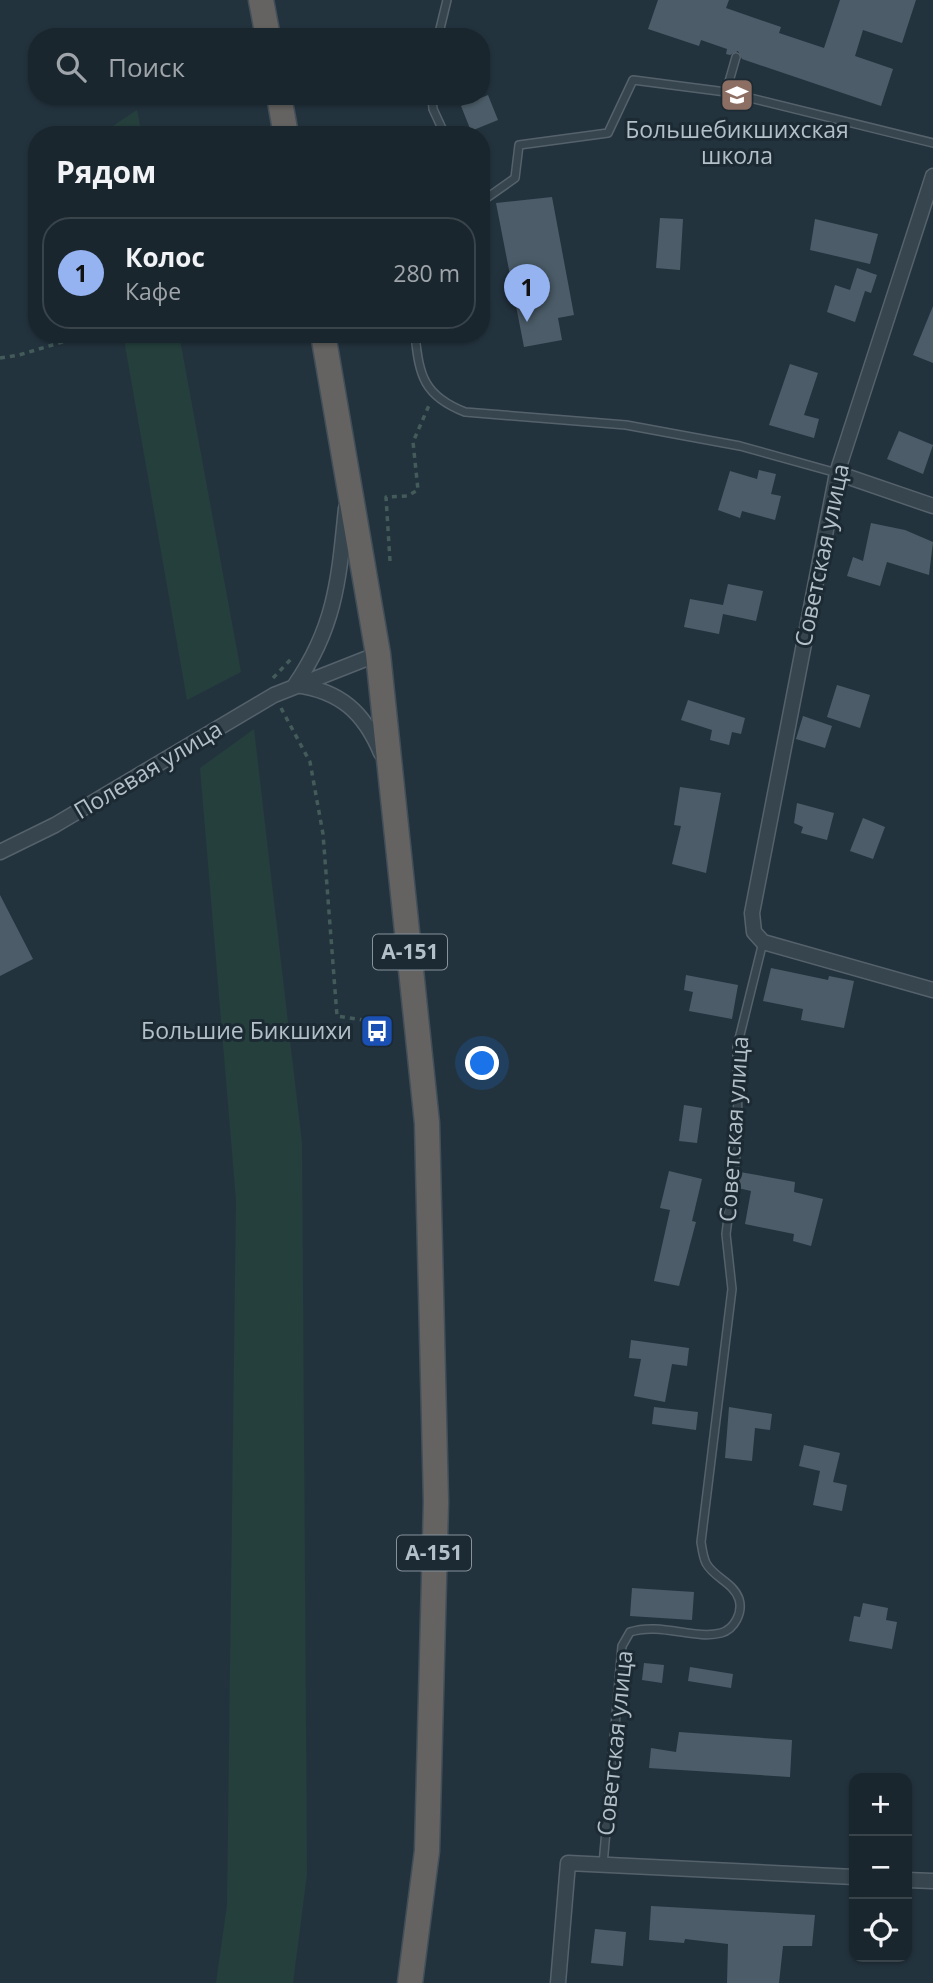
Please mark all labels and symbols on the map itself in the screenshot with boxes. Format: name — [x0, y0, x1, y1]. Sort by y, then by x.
school or university icon: Большебикшихская школа — [718, 76, 756, 114]
place label: Большебикшихская школа — [625, 113, 849, 171]
pin: 1 — [504, 264, 550, 322]
street label: Советская улица — [786, 460, 856, 649]
street label: Полевая улица — [67, 712, 228, 826]
road number: А-151 — [373, 934, 447, 970]
bus stop icon: Большие Бикшихи — [358, 1012, 396, 1050]
place label: Большие Бикшихи — [141, 1014, 352, 1046]
street label: Советская улица — [711, 1035, 755, 1223]
your location — [465, 1046, 499, 1080]
road number: А-151 — [397, 1536, 471, 1570]
street label: Советская улица — [588, 1649, 640, 1837]

